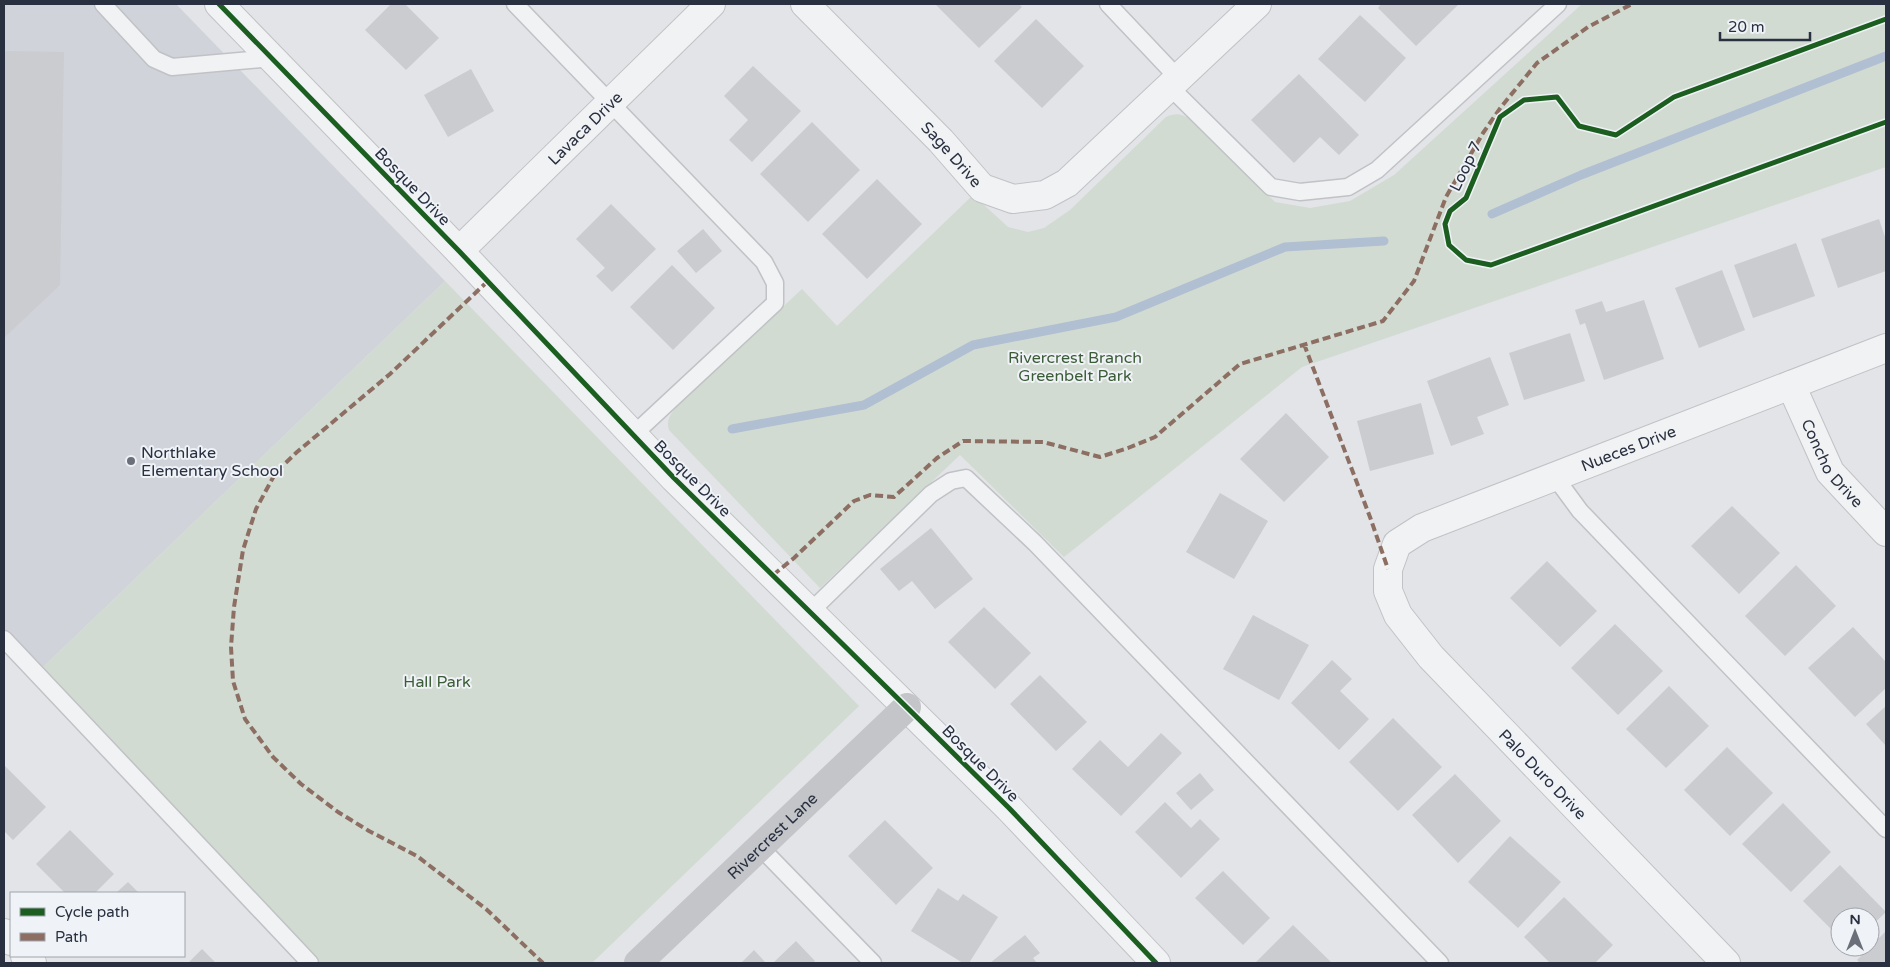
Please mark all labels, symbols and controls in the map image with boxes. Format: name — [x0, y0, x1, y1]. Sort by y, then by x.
scale bar — [1720, 10, 1810, 42]
text: 20 m — [1728, 18, 1765, 36]
street label: Lavaca Drive — [544, 88, 627, 169]
street label: Sage Drive — [916, 118, 986, 192]
street label: Loop 7 — [1445, 138, 1487, 195]
street label: Bosque Drive — [370, 143, 455, 230]
park label: Rivercrest Branch Greenbelt Park — [1008, 348, 1142, 386]
street label: Concho Drive — [1797, 416, 1867, 512]
street label: Nueces Drive — [1578, 421, 1679, 476]
street label: Bosque Drive — [650, 436, 735, 521]
place label: Northlake Elementary School — [141, 443, 283, 481]
marker: Northlake Elementary School — [125, 455, 137, 467]
park label: Hall Park — [403, 672, 471, 692]
street label: Bosque Drive — [938, 721, 1023, 806]
street label: Palo Duro Drive — [1494, 725, 1590, 824]
street label: Rivercrest Lane — [723, 789, 822, 884]
legend — [10, 892, 185, 957]
text: Cycle path — [55, 903, 129, 921]
north arrow — [1830, 907, 1880, 957]
text: N — [1849, 911, 1861, 928]
text: Path — [55, 928, 88, 946]

